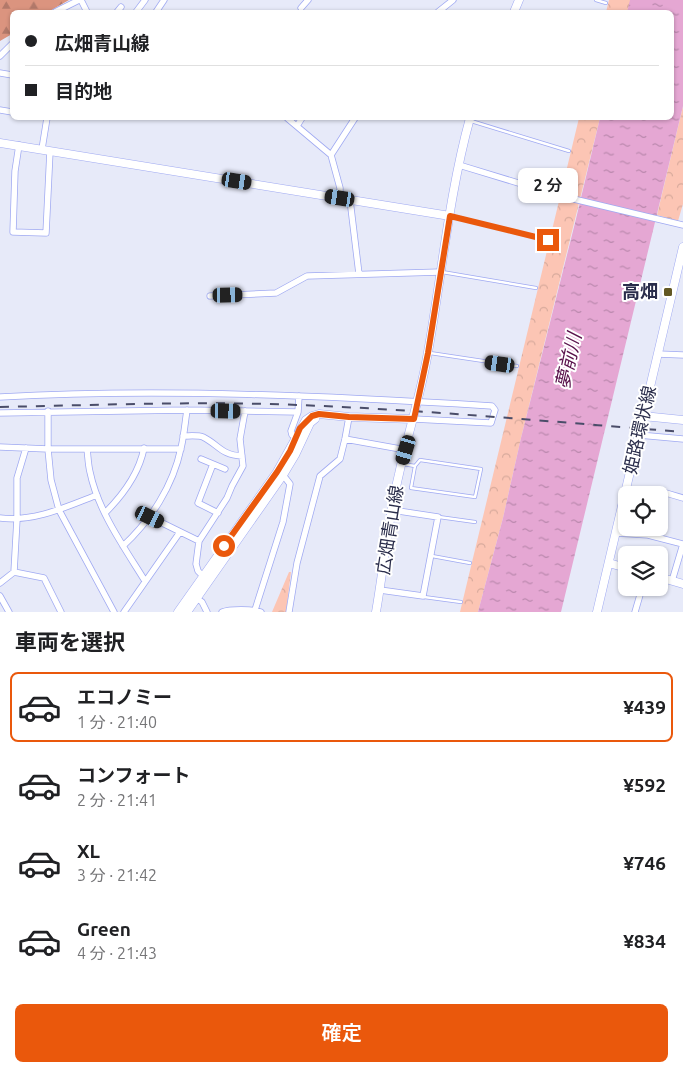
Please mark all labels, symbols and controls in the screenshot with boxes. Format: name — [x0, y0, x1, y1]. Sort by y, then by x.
text: 広畑青山線 — [55, 32, 150, 54]
text: 目的地 — [55, 80, 112, 102]
callout: 2 分 — [518, 168, 578, 202]
car — [221, 171, 252, 191]
text: 2 分 — [534, 176, 562, 194]
car — [324, 188, 355, 208]
route end — [537, 229, 559, 251]
place label: 高畑 — [622, 281, 658, 301]
marker: 高畑 — [662, 286, 674, 298]
car — [212, 287, 243, 303]
water label: 夢前川 — [551, 329, 586, 391]
car — [484, 354, 515, 374]
street label: 姫路環状線 — [619, 384, 659, 476]
car — [210, 403, 241, 419]
car — [394, 433, 417, 467]
street label: 広畑青山線 — [372, 484, 406, 576]
map controls — [618, 486, 668, 596]
button: locate — [618, 486, 668, 536]
car — [133, 504, 166, 530]
route start — [213, 535, 235, 557]
button: layers — [618, 546, 668, 596]
text: 車両を選択 — [15, 629, 125, 654]
icon: car — [17, 685, 62, 730]
text: エコノミー — [77, 686, 172, 708]
text: ¥439 — [623, 696, 666, 718]
text: 1 分 · 21:40 — [77, 713, 157, 731]
icon: car — [17, 763, 62, 808]
text: コンフォート — [77, 764, 190, 786]
text: ¥592 — [623, 774, 666, 796]
text: 2 分 · 21:41 — [77, 791, 157, 809]
text: XL — [77, 840, 100, 862]
icon: car — [17, 841, 62, 886]
text: ¥746 — [623, 852, 666, 874]
text: 3 分 · 21:42 — [77, 866, 157, 884]
text: Green — [77, 918, 131, 940]
icon: car — [17, 919, 62, 964]
text: ¥834 — [623, 930, 666, 952]
text: 4 分 · 21:43 — [77, 944, 157, 962]
button: 確定 — [15, 1004, 668, 1062]

